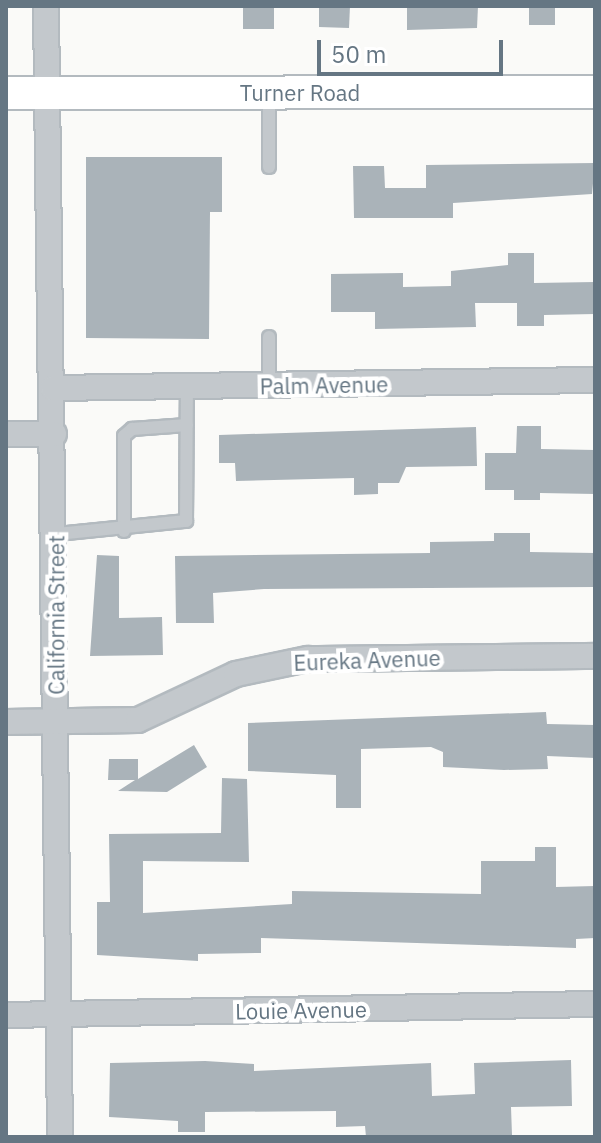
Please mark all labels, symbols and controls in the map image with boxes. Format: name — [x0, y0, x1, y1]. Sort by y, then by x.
scale bar — [321, 24, 507, 74]
text: 50 m — [331, 38, 386, 70]
street label: Turner Road — [240, 80, 360, 106]
street label: Palm Avenue — [259, 371, 389, 399]
street label: California Street — [43, 535, 69, 695]
street label: Eureka Avenue — [293, 644, 441, 676]
street label: Louie Avenue — [235, 996, 367, 1024]

